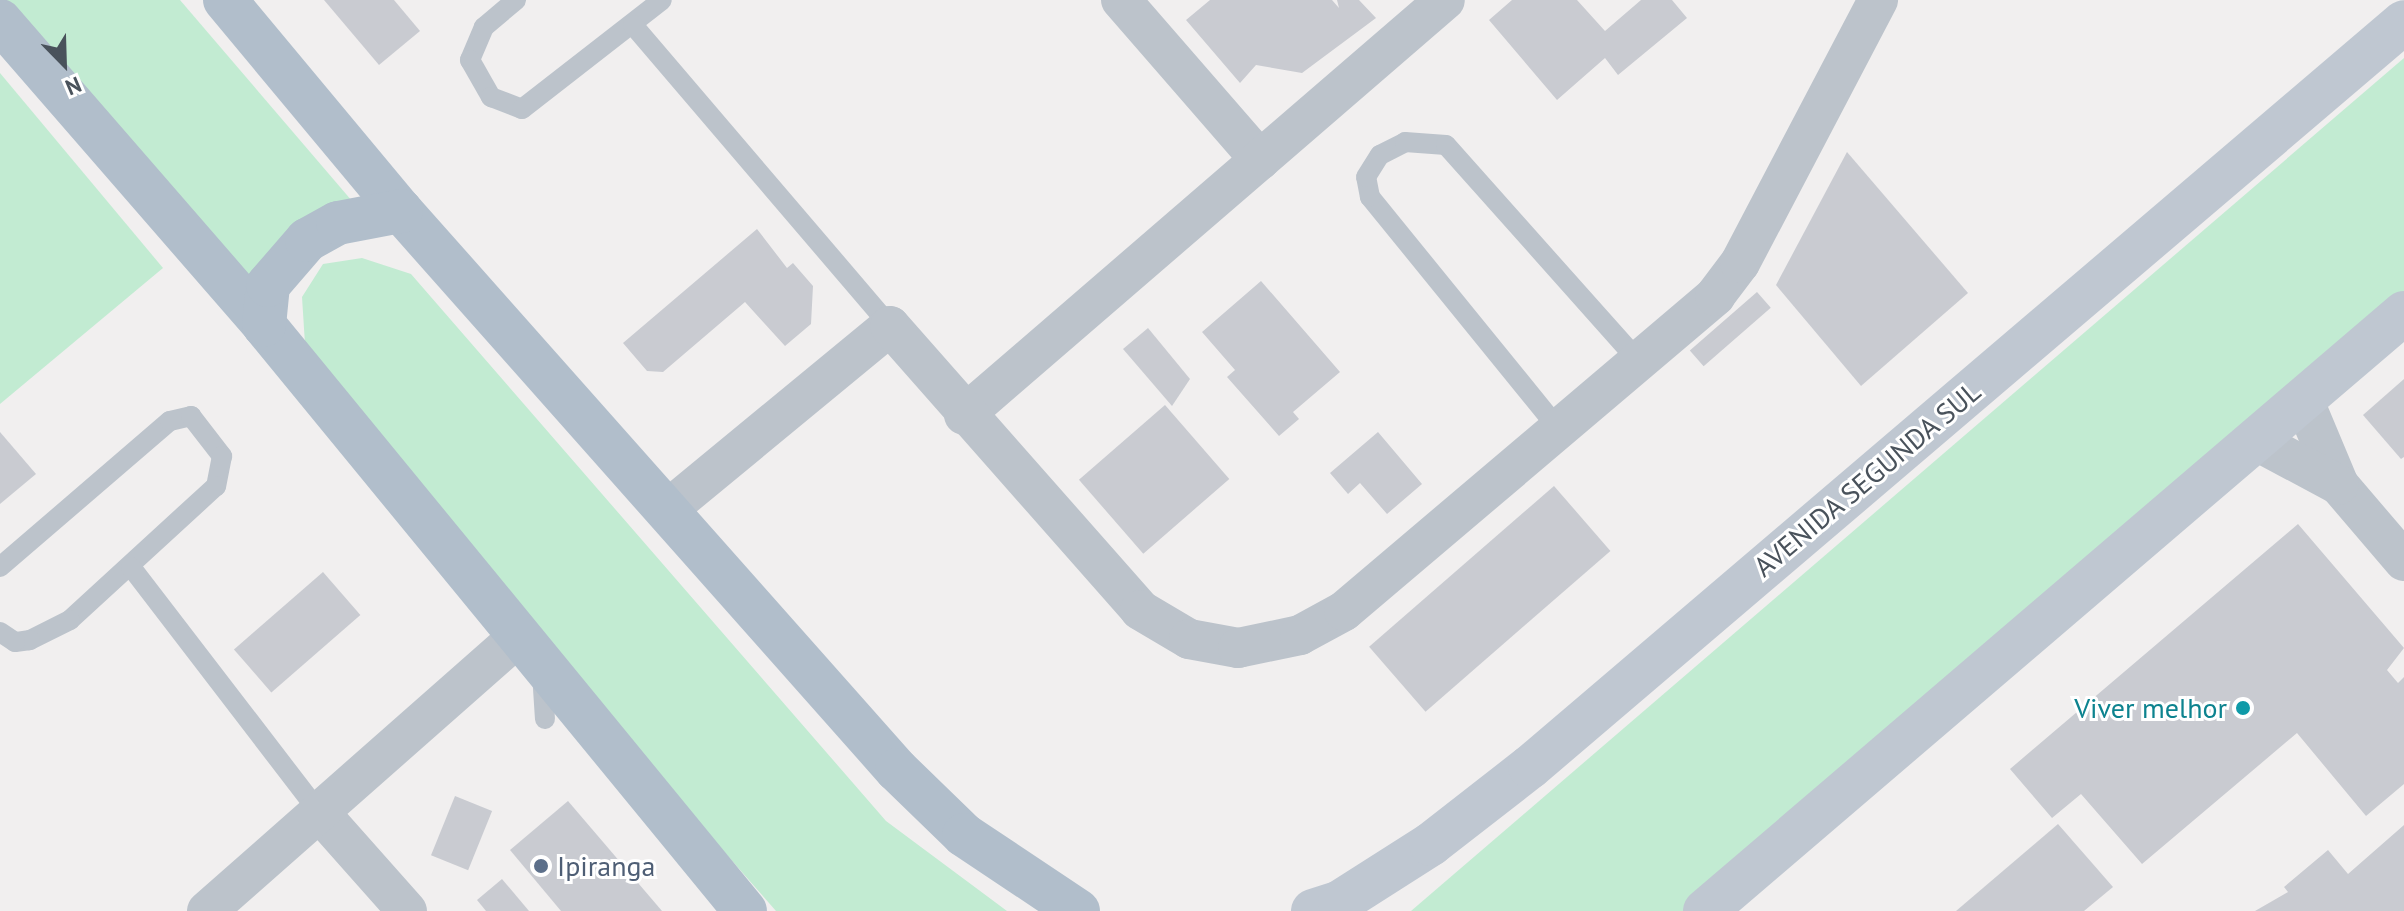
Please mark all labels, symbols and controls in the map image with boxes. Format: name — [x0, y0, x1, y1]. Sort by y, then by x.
north arrow — [24, 24, 104, 104]
text: N — [61, 70, 86, 102]
street label: AVENIDA SEGUNDA SUL — [1746, 374, 1988, 584]
place label: Viver melhor — [2074, 691, 2227, 725]
marker: Viver melhor — [2234, 699, 2252, 717]
place label: Ipiranga — [557, 849, 655, 883]
marker: Ipiranga — [532, 857, 550, 875]

